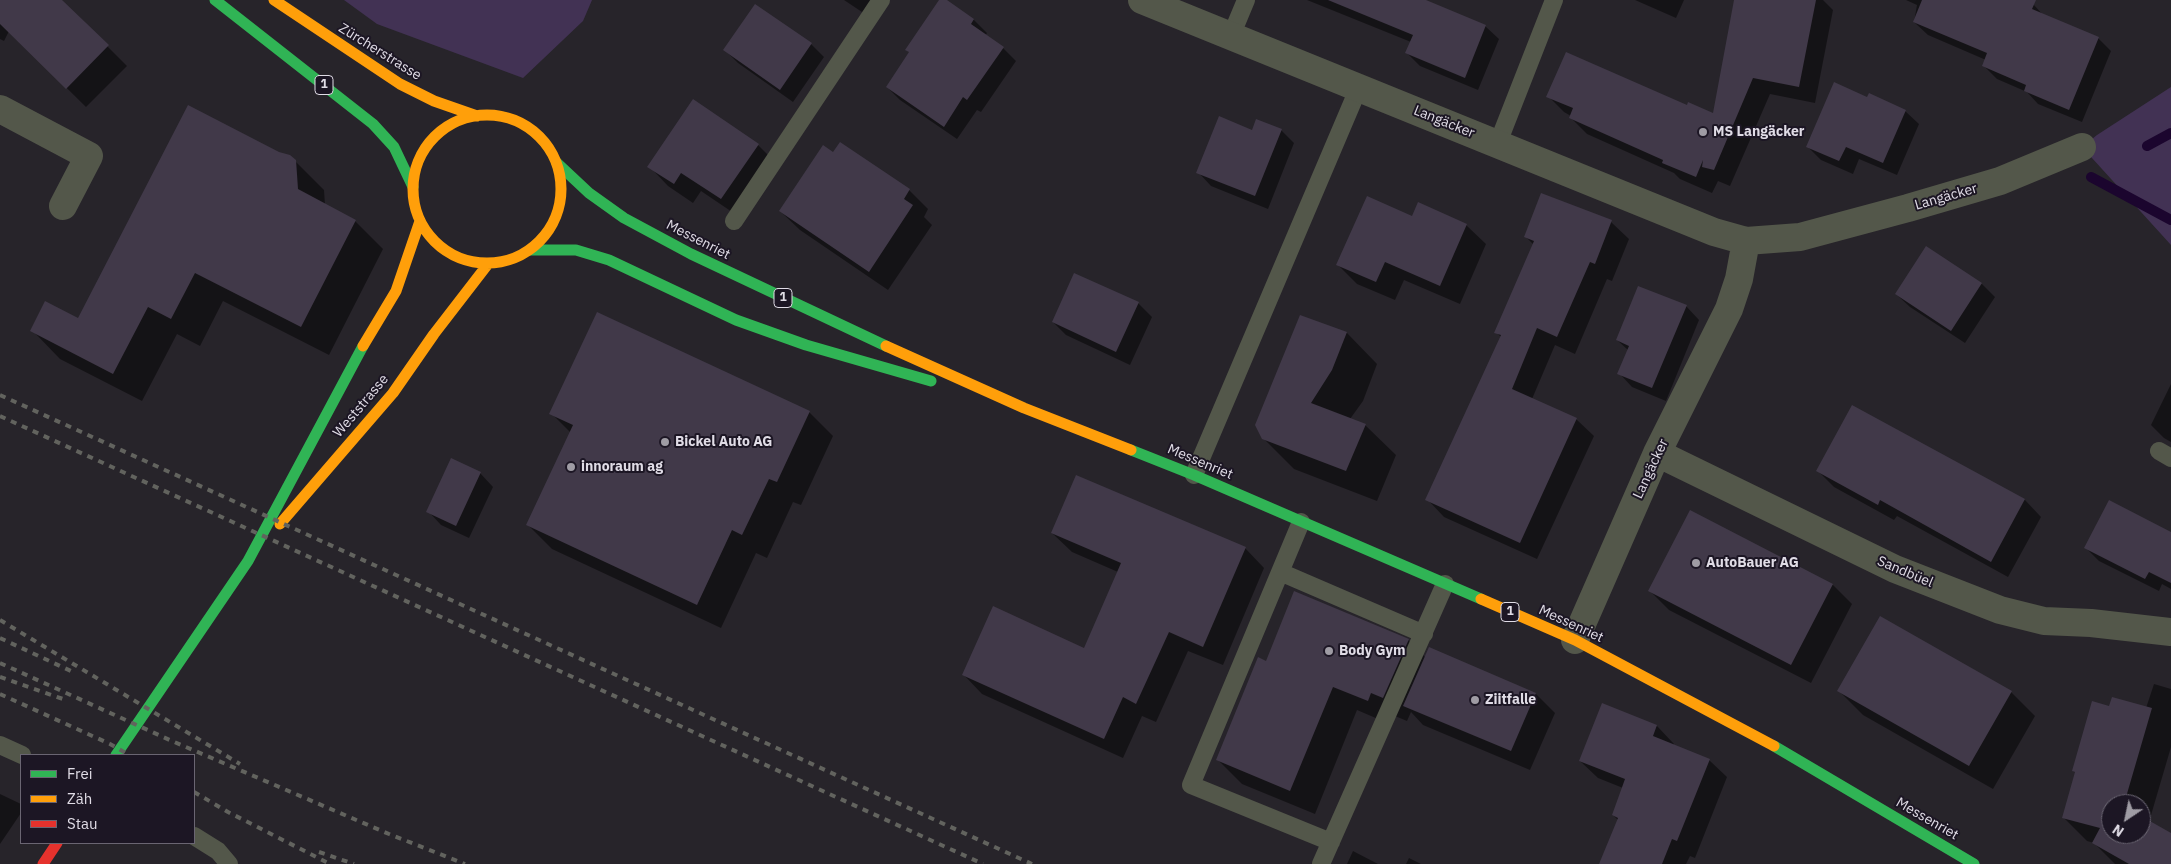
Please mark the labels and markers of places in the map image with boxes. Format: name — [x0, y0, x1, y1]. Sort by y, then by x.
place label: MS Langäcker — [1713, 124, 1804, 140]
marker: MS Langäcker — [1697, 126, 1709, 138]
place label: Bickel Auto AG — [675, 434, 772, 450]
marker: Bickel Auto AG — [659, 436, 671, 448]
place label: innoraum ag — [581, 459, 663, 475]
marker: innoraum ag — [565, 461, 577, 473]
place label: AutoBauer AG — [1706, 555, 1799, 571]
marker: AutoBauer AG — [1690, 557, 1702, 569]
place label: Body Gym — [1339, 643, 1406, 659]
marker: Body Gym — [1323, 645, 1335, 657]
place label: Ziitfalle — [1485, 692, 1536, 708]
marker: Ziitfalle — [1469, 694, 1481, 706]

